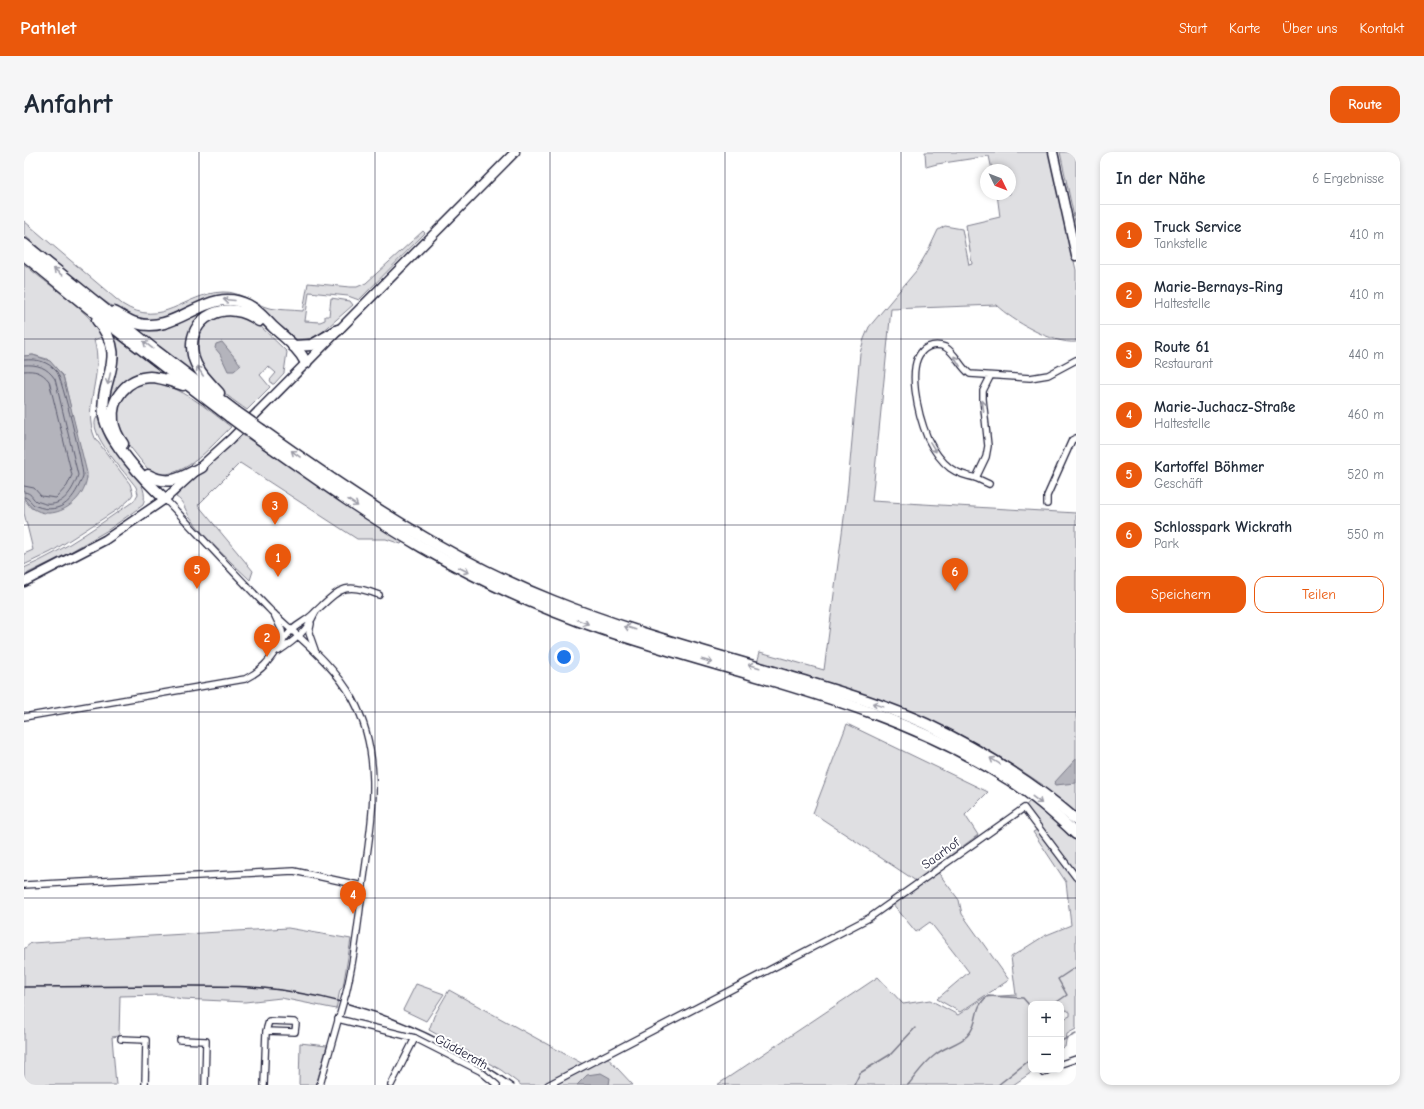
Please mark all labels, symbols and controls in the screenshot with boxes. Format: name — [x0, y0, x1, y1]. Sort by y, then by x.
text: Pathlet — [20, 17, 76, 39]
text: Start — [1179, 20, 1207, 37]
text: Karte — [1229, 20, 1260, 37]
text: Über uns — [1282, 20, 1337, 37]
text: Kontakt — [1359, 20, 1404, 37]
button: Route — [1330, 86, 1400, 123]
text: Anfahrt — [24, 88, 113, 120]
north arrow — [980, 164, 1016, 200]
text: In der Nähe — [1116, 169, 1205, 188]
text: 6 Ergebnisse — [1312, 171, 1384, 186]
text: Truck Service — [1154, 218, 1241, 236]
text: 1 — [1126, 227, 1132, 242]
text: 410 m — [1350, 227, 1384, 242]
text: Tankstelle — [1154, 236, 1207, 251]
one-way arrow — [53, 268, 63, 277]
text: Marie-Bernays-Ring — [1154, 278, 1283, 296]
text: 2 — [1126, 287, 1132, 302]
text: 410 m — [1350, 287, 1384, 302]
text: Haltestelle — [1154, 296, 1210, 311]
one-way arrow — [223, 297, 236, 304]
text: Route 61 — [1154, 338, 1209, 356]
one-way arrow — [143, 341, 154, 349]
text: 3 — [1126, 347, 1132, 362]
text: 440 m — [1348, 347, 1384, 362]
one-way arrow — [953, 355, 961, 367]
text: Restaurant — [1154, 356, 1213, 371]
one-way arrow — [196, 365, 204, 377]
one-way arrow — [105, 372, 113, 385]
text: Marie-Juchacz-Straße — [1154, 398, 1295, 416]
one-way arrow — [980, 400, 987, 413]
text: 4 — [1126, 407, 1132, 422]
text: 460 m — [1348, 407, 1384, 422]
text: Haltestelle — [1154, 416, 1210, 431]
one-way arrow — [929, 441, 937, 452]
one-way arrow — [291, 450, 302, 458]
text: Kartoffel Böhmer — [1154, 458, 1264, 476]
text: 5 — [1126, 467, 1132, 482]
text: 520 m — [1347, 467, 1384, 482]
text: Geschäft — [1154, 476, 1202, 491]
pin: 3 — [262, 492, 288, 525]
one-way arrow — [347, 499, 358, 507]
text: Schlosspark Wickrath — [1154, 518, 1292, 536]
text: 6 — [1126, 527, 1132, 542]
text: 550 m — [1347, 527, 1384, 542]
text: Park — [1154, 536, 1179, 551]
pin: 1 — [265, 544, 291, 577]
pin: 5 — [184, 556, 210, 589]
pin: 6 — [942, 558, 968, 591]
one-way arrow — [458, 566, 470, 574]
button: Speichern — [1116, 576, 1246, 613]
button: Teilen — [1254, 576, 1384, 613]
one-way arrow — [577, 618, 589, 626]
pin: 2 — [254, 624, 280, 657]
one-way arrow — [623, 624, 636, 631]
your location — [554, 647, 574, 667]
one-way arrow — [700, 658, 713, 665]
one-way arrow — [748, 662, 761, 669]
one-way arrow — [872, 701, 885, 708]
one-way arrow — [990, 757, 1001, 765]
one-way arrow — [1032, 796, 1043, 804]
street label: Saarhof — [918, 834, 963, 872]
pin: 4 — [340, 881, 366, 914]
map controls — [1028, 1001, 1064, 1073]
button: + — [1028, 1001, 1064, 1037]
street label: Güdderath — [433, 1031, 491, 1072]
button: − — [1028, 1037, 1064, 1073]

